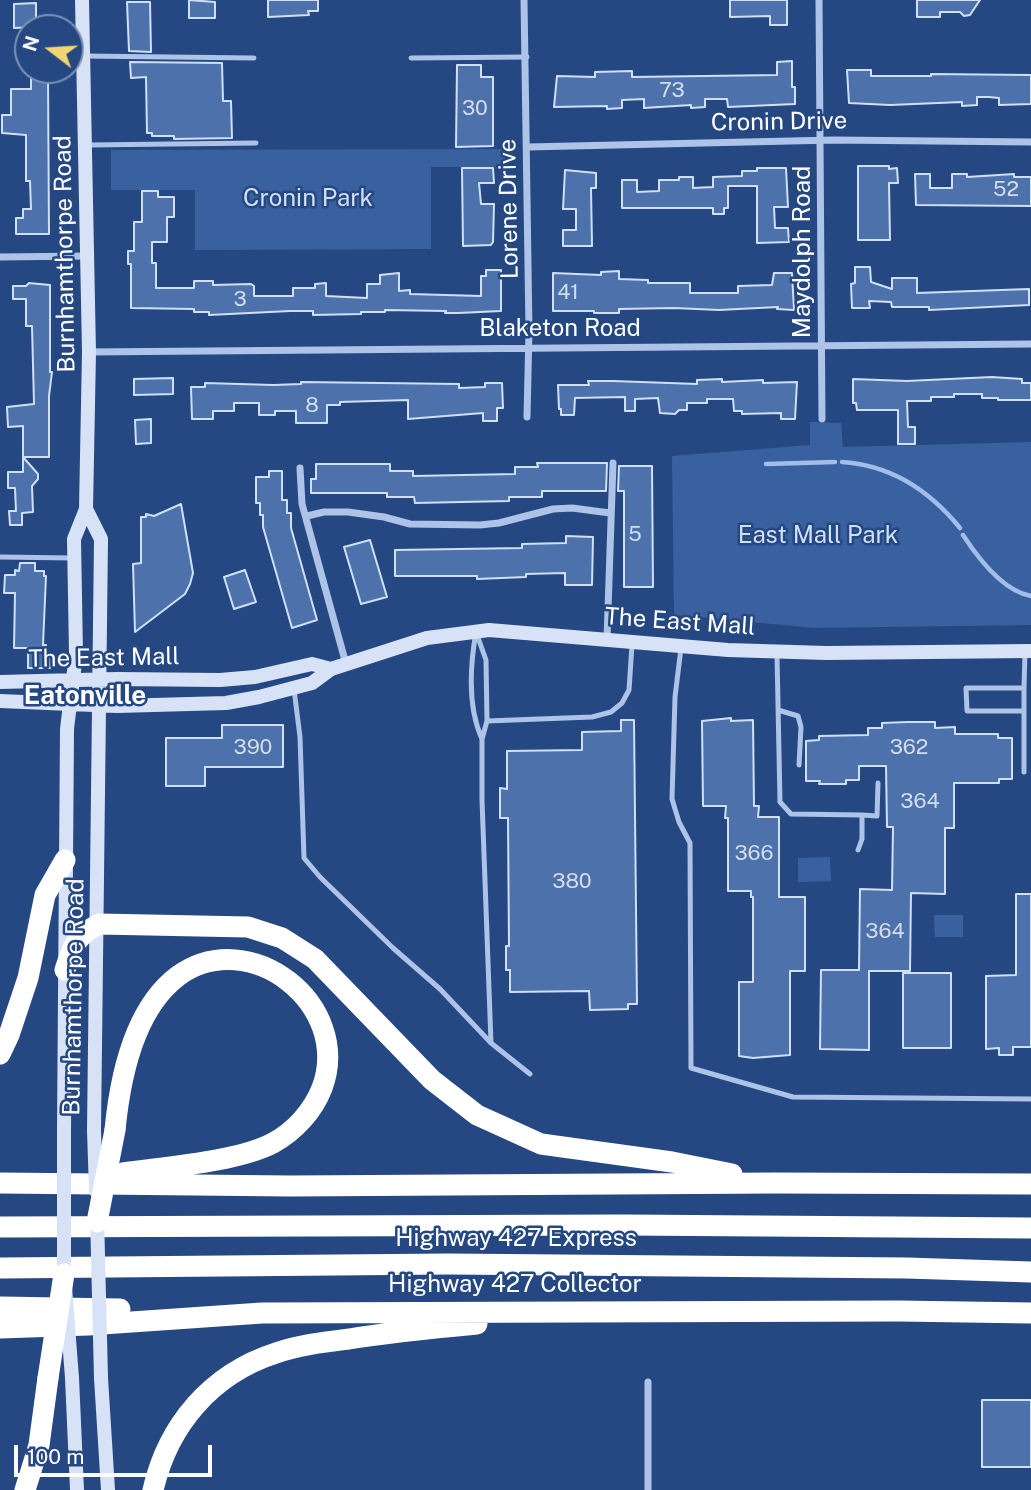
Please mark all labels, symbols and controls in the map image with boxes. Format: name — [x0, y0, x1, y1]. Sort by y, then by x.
north arrow — [14, 14, 84, 84]
text: N — [18, 33, 44, 54]
house number: 73 — [659, 78, 685, 104]
house number: 30 — [462, 96, 488, 122]
street label: Cronin Drive — [711, 106, 847, 138]
street label: Burnhamthorpe Road — [49, 135, 81, 373]
street label: Lorene Drive — [493, 139, 525, 279]
street label: Maydolph Road — [789, 166, 817, 338]
house number: 52 — [993, 177, 1019, 203]
park label: Cronin Park — [243, 185, 373, 213]
house number: 41 — [557, 280, 579, 306]
house number: 3 — [233, 287, 247, 313]
street label: Blaketon Road — [479, 315, 641, 343]
house number: 8 — [305, 393, 319, 419]
house number: 5 — [628, 522, 642, 548]
park label: East Mall Park — [738, 522, 898, 550]
street label: The East Mall — [604, 602, 756, 642]
street label: The East Mall — [28, 642, 180, 674]
district label: Eatonville — [24, 680, 146, 712]
house number: 390 — [234, 735, 272, 761]
house number: 362 — [890, 735, 928, 761]
house number: 364 — [900, 789, 940, 815]
house number: 366 — [734, 841, 774, 867]
house number: 380 — [552, 869, 592, 895]
street label: Burnhamthorpe Road — [58, 878, 90, 1116]
house number: 364 — [865, 919, 905, 945]
street label: Highway 427 Express — [395, 1225, 637, 1253]
street label: Highway 427 Collector — [388, 1271, 642, 1299]
scale bar — [18, 1430, 215, 1474]
text: 100 m — [27, 1444, 84, 1469]

